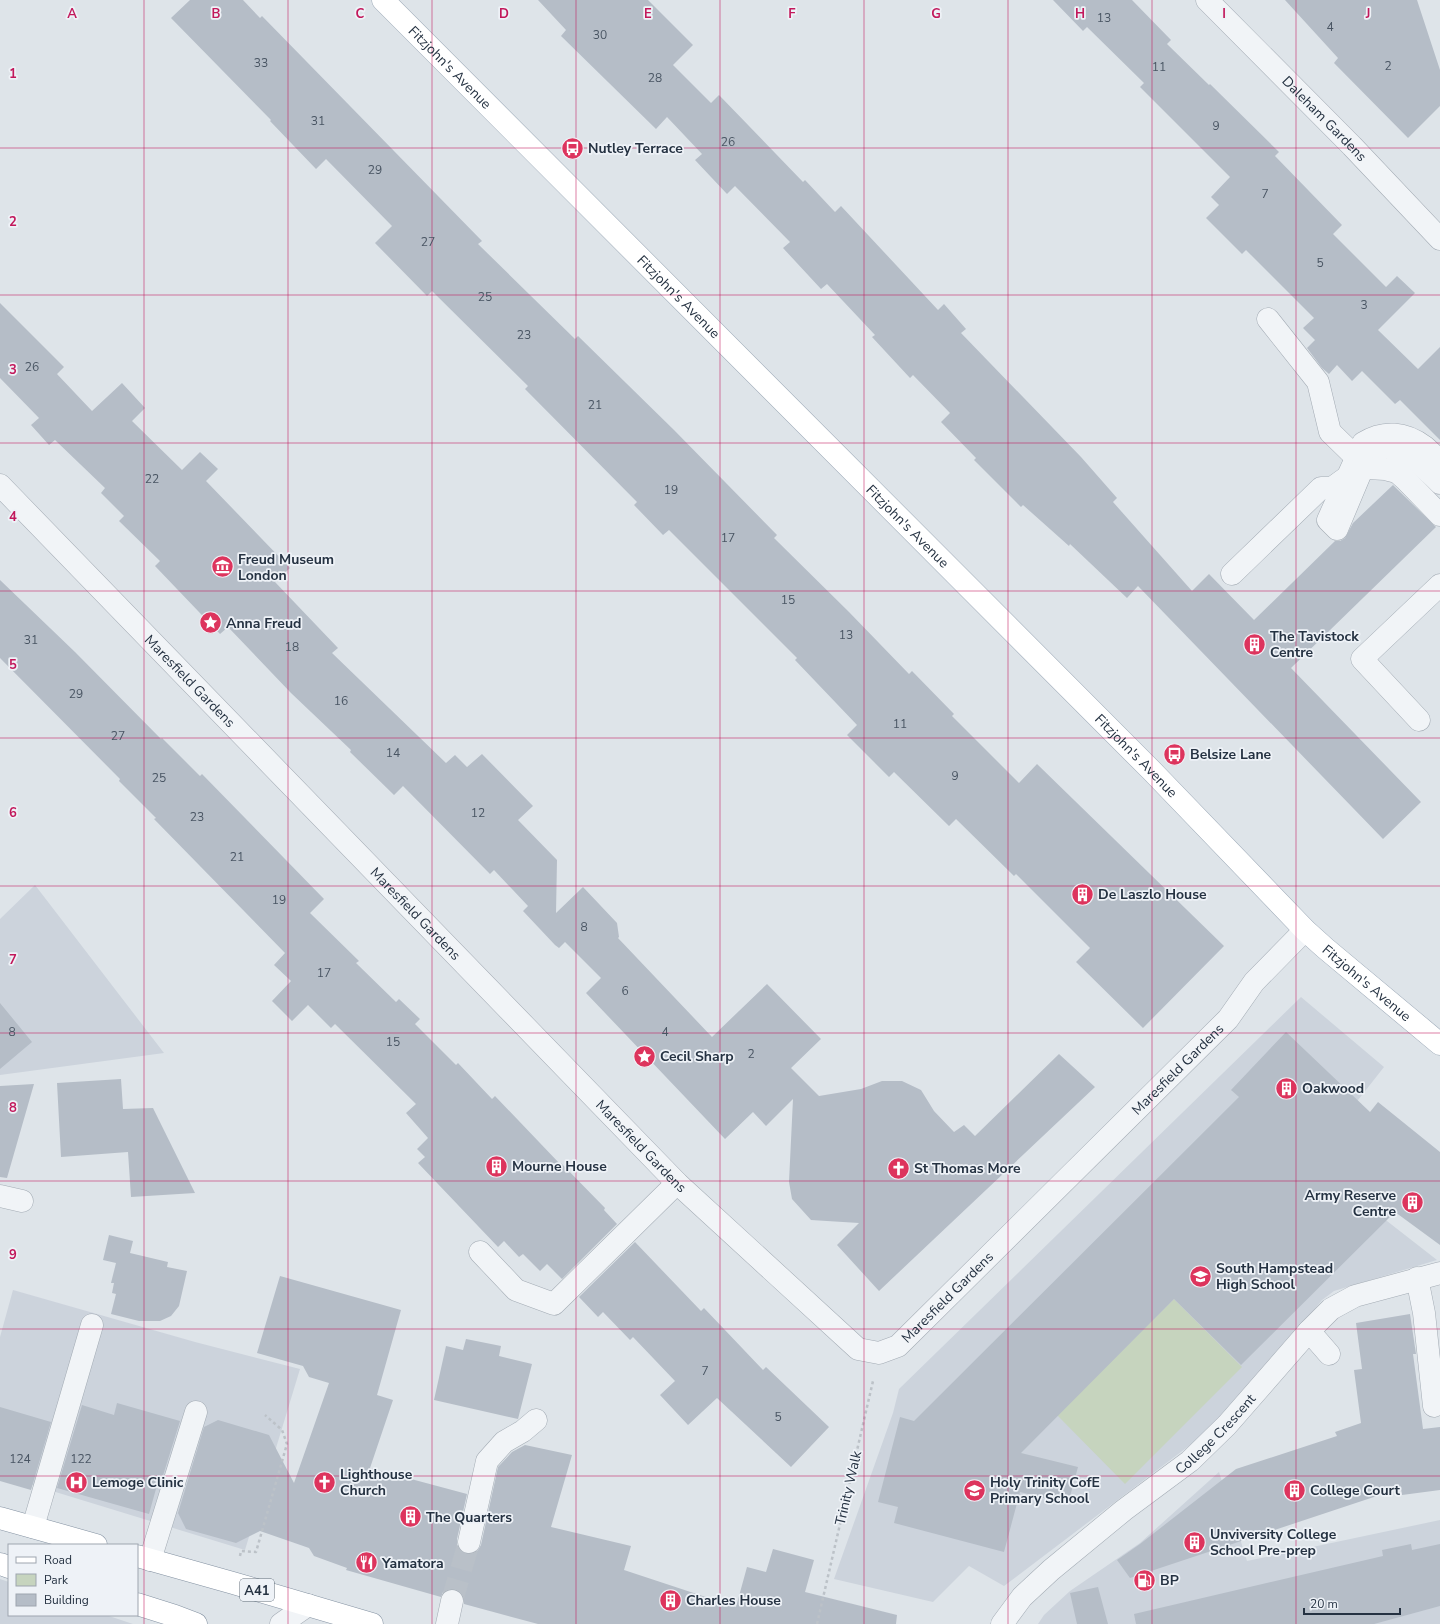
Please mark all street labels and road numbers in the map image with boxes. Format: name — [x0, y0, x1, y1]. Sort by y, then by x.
street label: Fitzjohn's Avenue — [404, 22, 495, 113]
street label: Daleham Gardens — [1278, 72, 1371, 166]
street label: Fitzjohn's Avenue — [633, 251, 724, 343]
street label: Fitzjohn's Avenue — [862, 481, 953, 572]
street label: Maresfield Gardens — [140, 631, 239, 732]
street label: Fitzjohn's Avenue — [1090, 710, 1182, 802]
street label: Maresfield Gardens — [366, 863, 465, 965]
street label: Fitzjohn's Avenue — [1318, 941, 1415, 1026]
street label: Maresfield Gardens — [1128, 1019, 1228, 1119]
street label: Maresfield Gardens — [591, 1096, 691, 1197]
street label: Maresfield Gardens — [897, 1247, 998, 1347]
street label: College Crescent — [1171, 1390, 1260, 1479]
street label: Trinity Walk — [831, 1448, 866, 1527]
road number: A41 — [240, 1579, 274, 1601]

